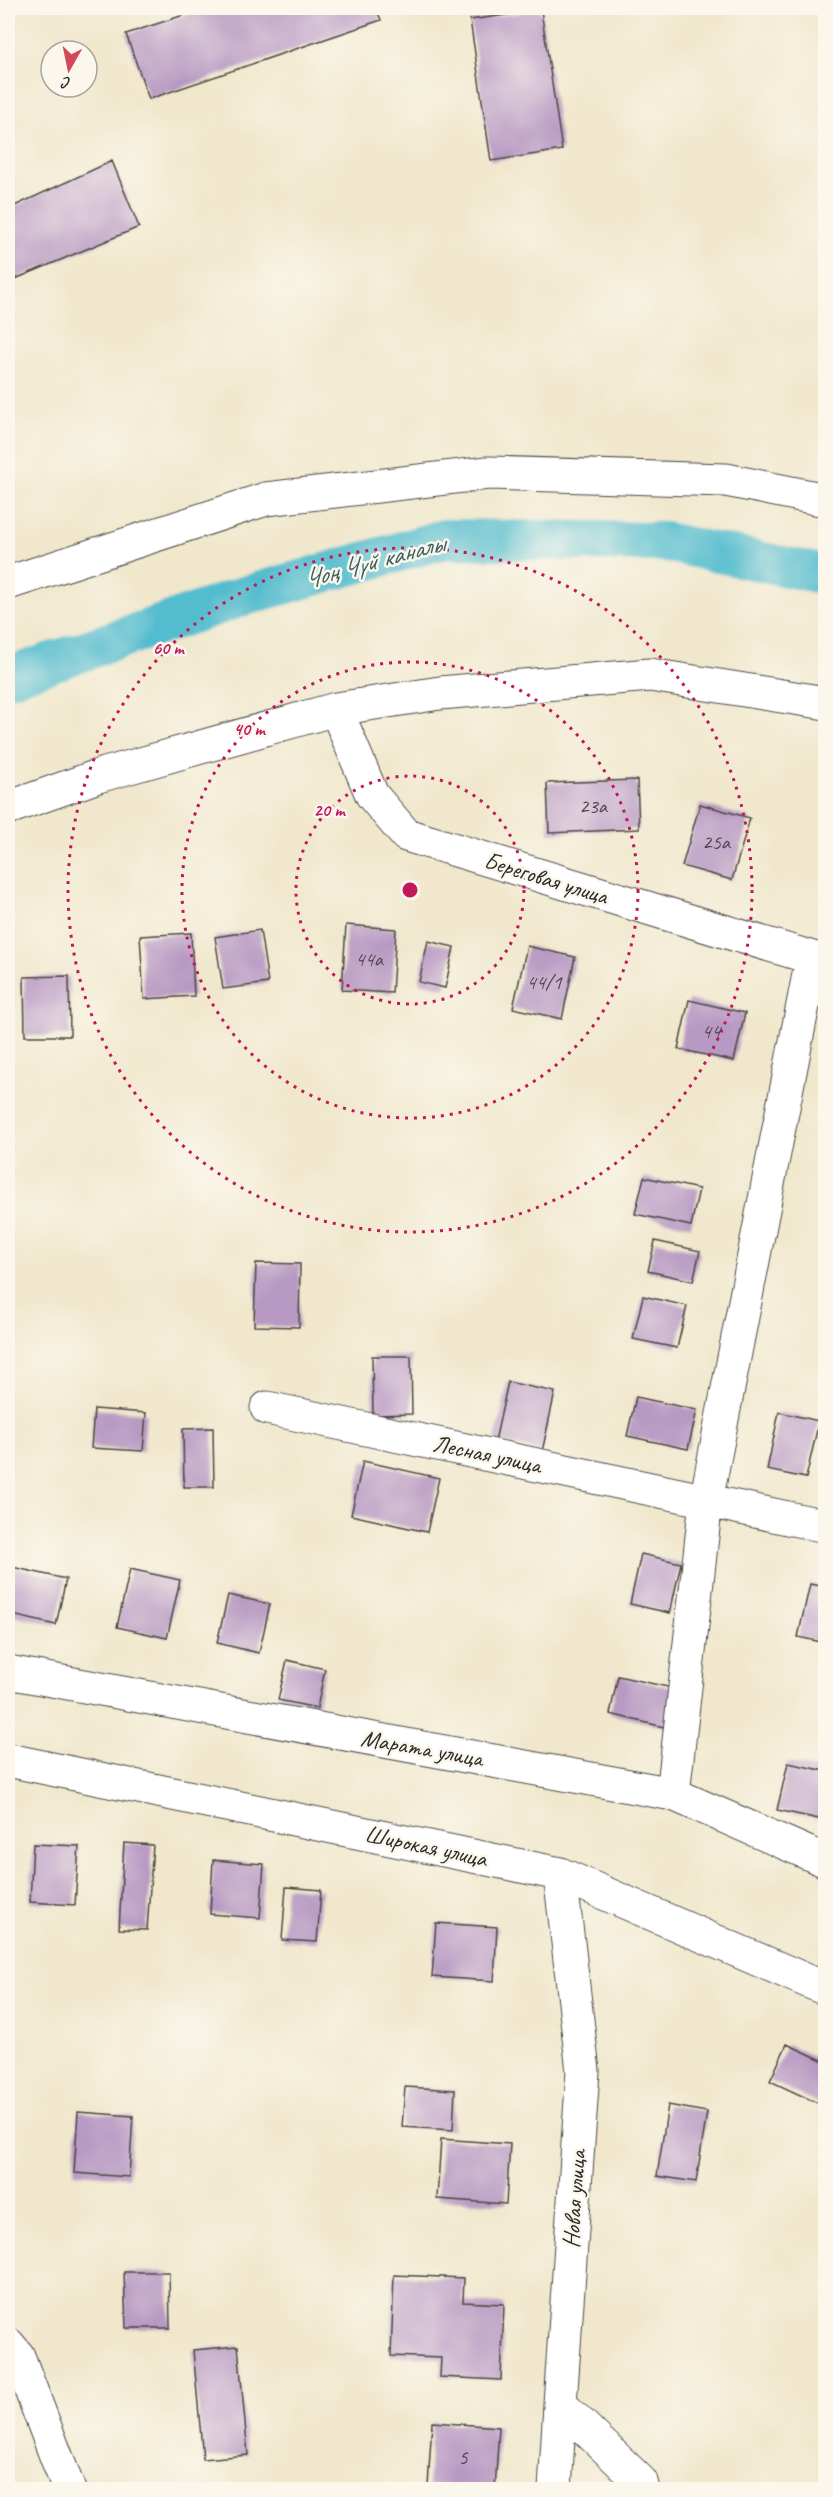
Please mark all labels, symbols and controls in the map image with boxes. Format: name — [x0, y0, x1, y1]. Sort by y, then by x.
north arrow — [39, 39, 99, 99]
text: С — [59, 72, 72, 93]
water label: Чоң Чүй каналы — [300, 525, 452, 596]
text: 60 m — [152, 637, 185, 659]
text: 40 m — [234, 718, 266, 740]
house number: 23а — [579, 793, 609, 819]
text: 20 m — [314, 799, 346, 821]
house number: 25а — [702, 829, 732, 855]
street label: Береговая улица — [481, 845, 613, 911]
centre of rings — [400, 880, 420, 900]
house number: 44а — [355, 946, 385, 972]
house number: 44/1 — [526, 969, 563, 995]
house number: 44 — [702, 1018, 723, 1044]
street label: Лесная улица — [430, 1428, 546, 1481]
street label: Марата улица — [359, 1723, 487, 1774]
street label: Широкая улица — [362, 1818, 491, 1874]
street label: Новая улица — [556, 2147, 593, 2249]
house number: 5 — [458, 2444, 469, 2470]

